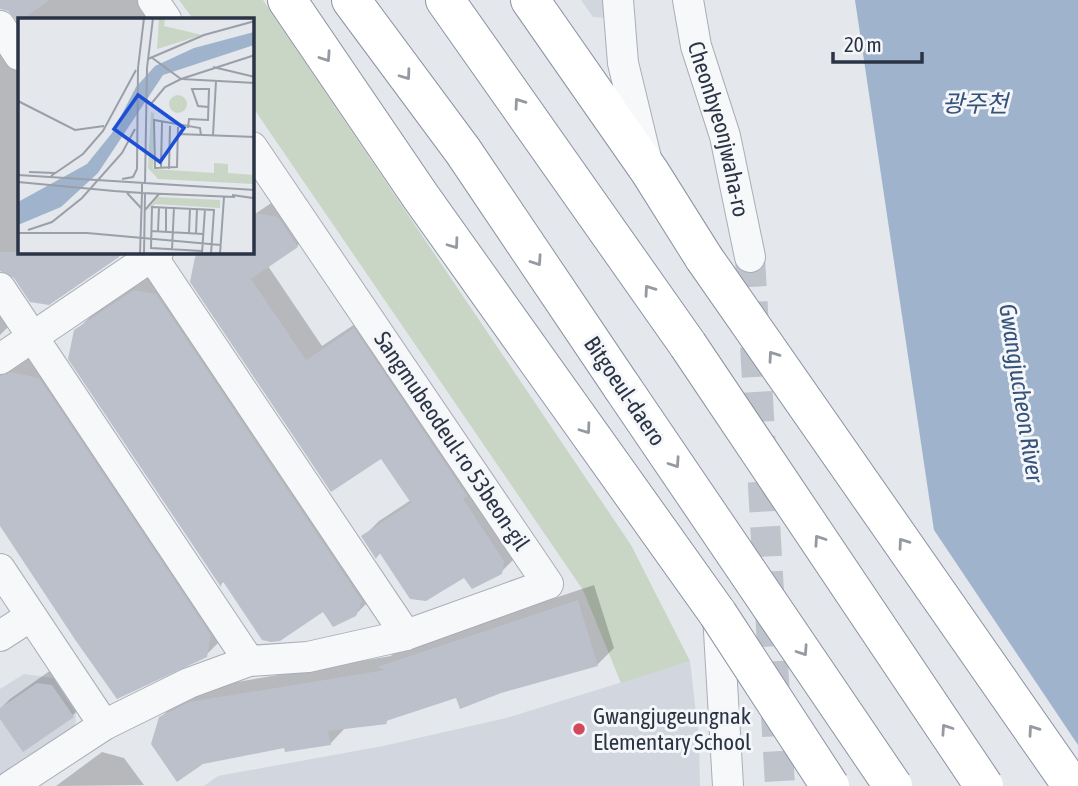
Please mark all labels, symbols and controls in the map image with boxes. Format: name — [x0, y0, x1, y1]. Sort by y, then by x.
inset map — [18, 18, 254, 254]
scale bar — [833, 21, 922, 65]
text: 20 m — [844, 32, 882, 56]
street label: Cheonbyeonjwaha-ro — [682, 38, 754, 219]
one-way arrow — [317, 49, 330, 62]
one-way arrow — [398, 67, 410, 80]
water label: 광주천 — [942, 90, 1011, 117]
one-way arrow — [514, 98, 527, 111]
one-way arrow — [446, 236, 458, 249]
one-way arrow — [529, 253, 541, 266]
one-way arrow — [645, 285, 657, 298]
water label: Gwangjucheon River — [994, 302, 1049, 485]
street label: Sangmubeodeul-ro 53beon-gil — [369, 327, 535, 555]
street label: Bitgoeul-daero — [579, 331, 671, 451]
one-way arrow — [769, 351, 781, 364]
one-way arrow — [578, 421, 591, 434]
one-way arrow — [667, 456, 680, 469]
one-way arrow — [814, 535, 827, 548]
one-way arrow — [899, 538, 911, 551]
one-way arrow — [795, 644, 808, 657]
place label: Gwangjugeungnak Elementary School — [593, 703, 751, 755]
marker: Gwangjugeungnak Elementary School — [571, 721, 587, 737]
one-way arrow — [942, 724, 954, 737]
one-way arrow — [1029, 725, 1041, 738]

